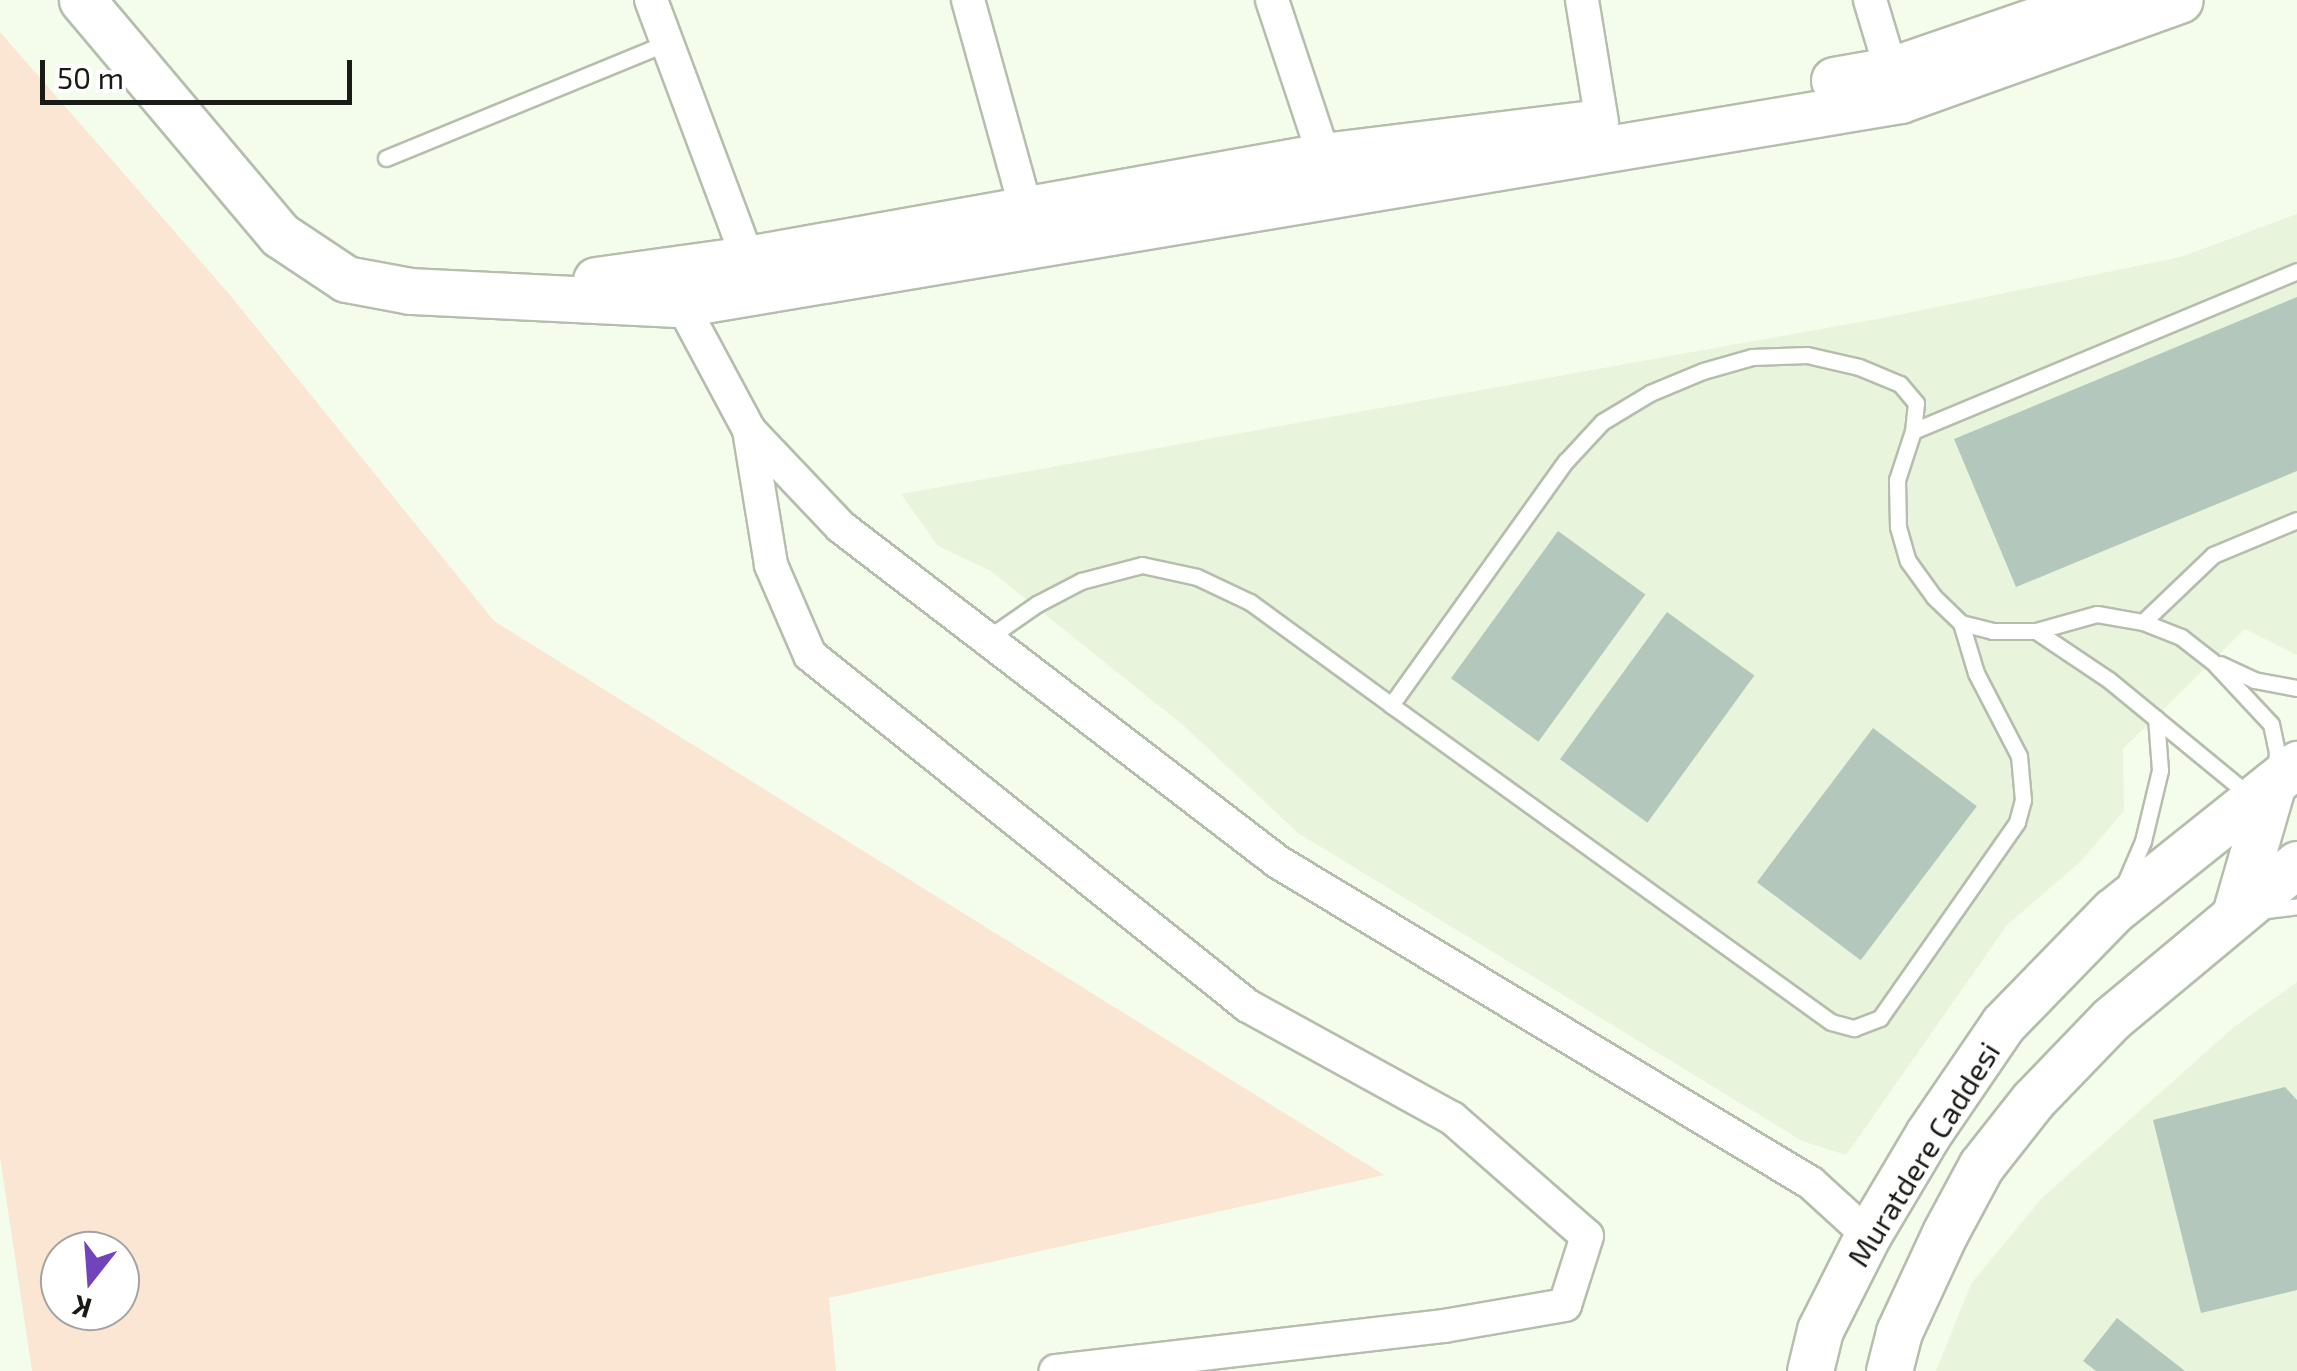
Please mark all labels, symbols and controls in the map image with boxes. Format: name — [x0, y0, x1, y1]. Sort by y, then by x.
scale bar — [45, 40, 358, 102]
text: 50 m — [57, 59, 124, 95]
street label: Muratdere Caddesi — [1839, 1035, 2007, 1273]
north arrow — [40, 1231, 140, 1331]
text: K — [68, 1289, 95, 1327]

